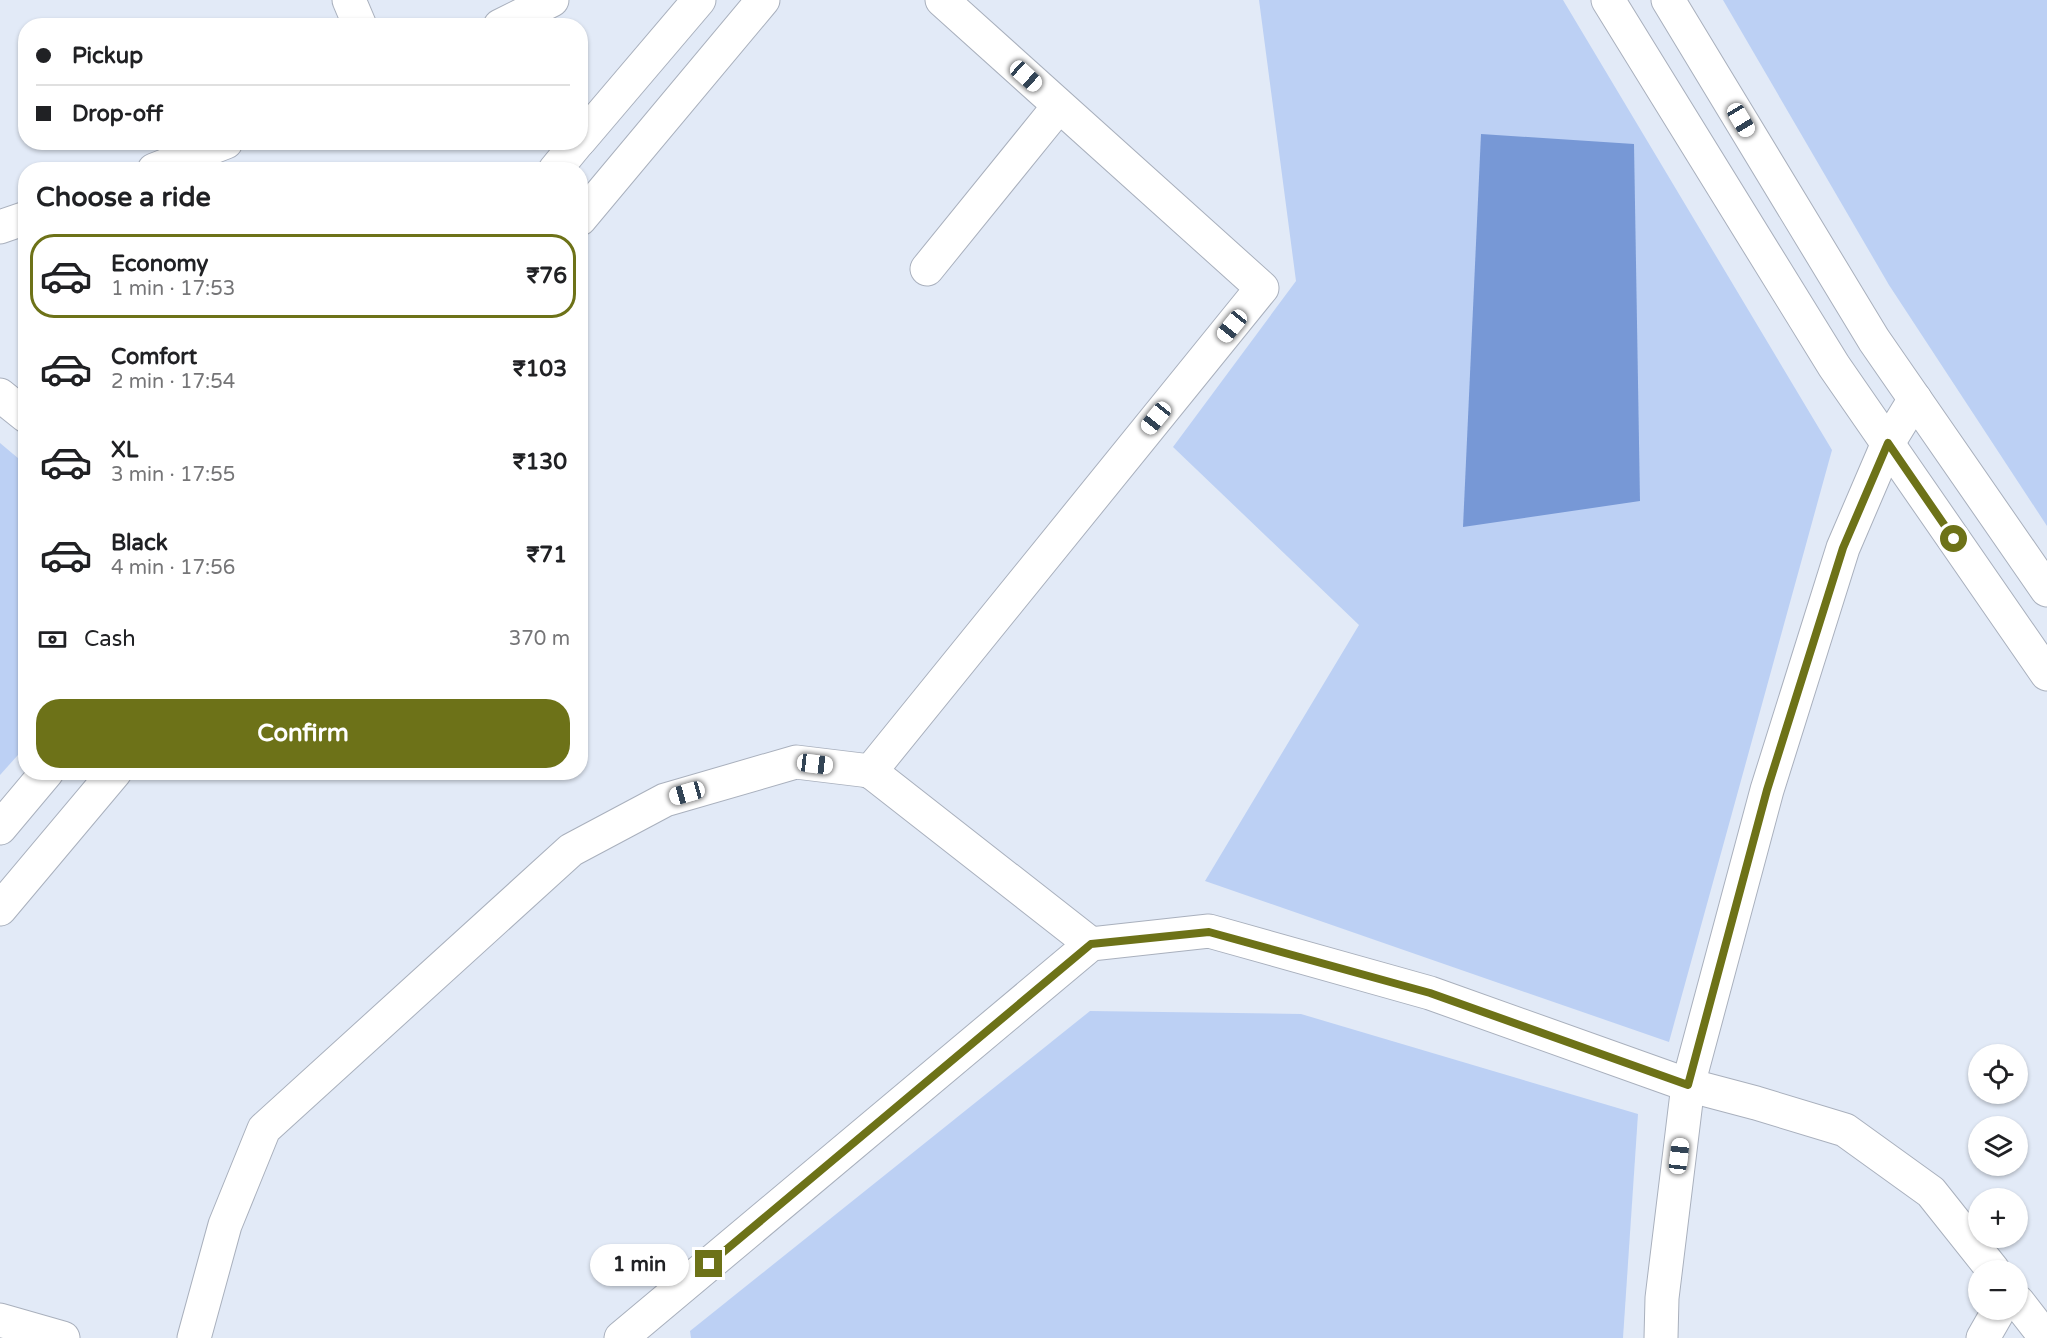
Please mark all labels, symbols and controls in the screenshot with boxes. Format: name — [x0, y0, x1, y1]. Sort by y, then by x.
text: Pickup — [72, 43, 143, 69]
car — [1007, 57, 1045, 95]
car — [1724, 100, 1758, 140]
text: Drop-off — [72, 101, 163, 127]
text: Choose a ride — [36, 181, 211, 214]
icon: car — [39, 249, 93, 303]
text: Economy — [111, 251, 208, 277]
text: ₹76 — [526, 263, 567, 289]
text: 1 min · 17:53 — [111, 277, 235, 301]
car — [1214, 306, 1250, 346]
icon: car — [39, 342, 93, 396]
text: Comfort — [111, 344, 197, 370]
text: ₹103 — [513, 356, 567, 382]
text: 2 min · 17:54 — [111, 370, 235, 394]
car — [1138, 398, 1174, 438]
icon: car — [39, 435, 93, 489]
text: XL — [111, 437, 138, 463]
text: ₹130 — [513, 449, 567, 475]
text: 3 min · 17:55 — [111, 463, 235, 487]
route start — [1940, 525, 1967, 552]
icon: car — [39, 528, 93, 582]
text: Black — [111, 530, 168, 556]
text: ₹71 — [526, 542, 567, 568]
text: 4 min · 17:56 — [111, 556, 235, 580]
icon: cash — [36, 623, 69, 656]
text: Cash — [84, 626, 136, 652]
text: 370 m — [509, 627, 570, 651]
button: Confirm — [36, 699, 570, 768]
car — [796, 753, 834, 775]
car — [667, 779, 707, 807]
map controls — [1968, 1044, 2028, 1320]
button: locate — [1968, 1044, 2028, 1104]
button: layers — [1968, 1116, 2028, 1176]
car — [1668, 1137, 1690, 1175]
button: + — [1968, 1188, 2028, 1248]
callout: 1 min — [589, 1243, 688, 1285]
route end — [695, 1250, 722, 1277]
text: 1 min — [613, 1253, 666, 1277]
button: − — [1968, 1260, 2028, 1320]

